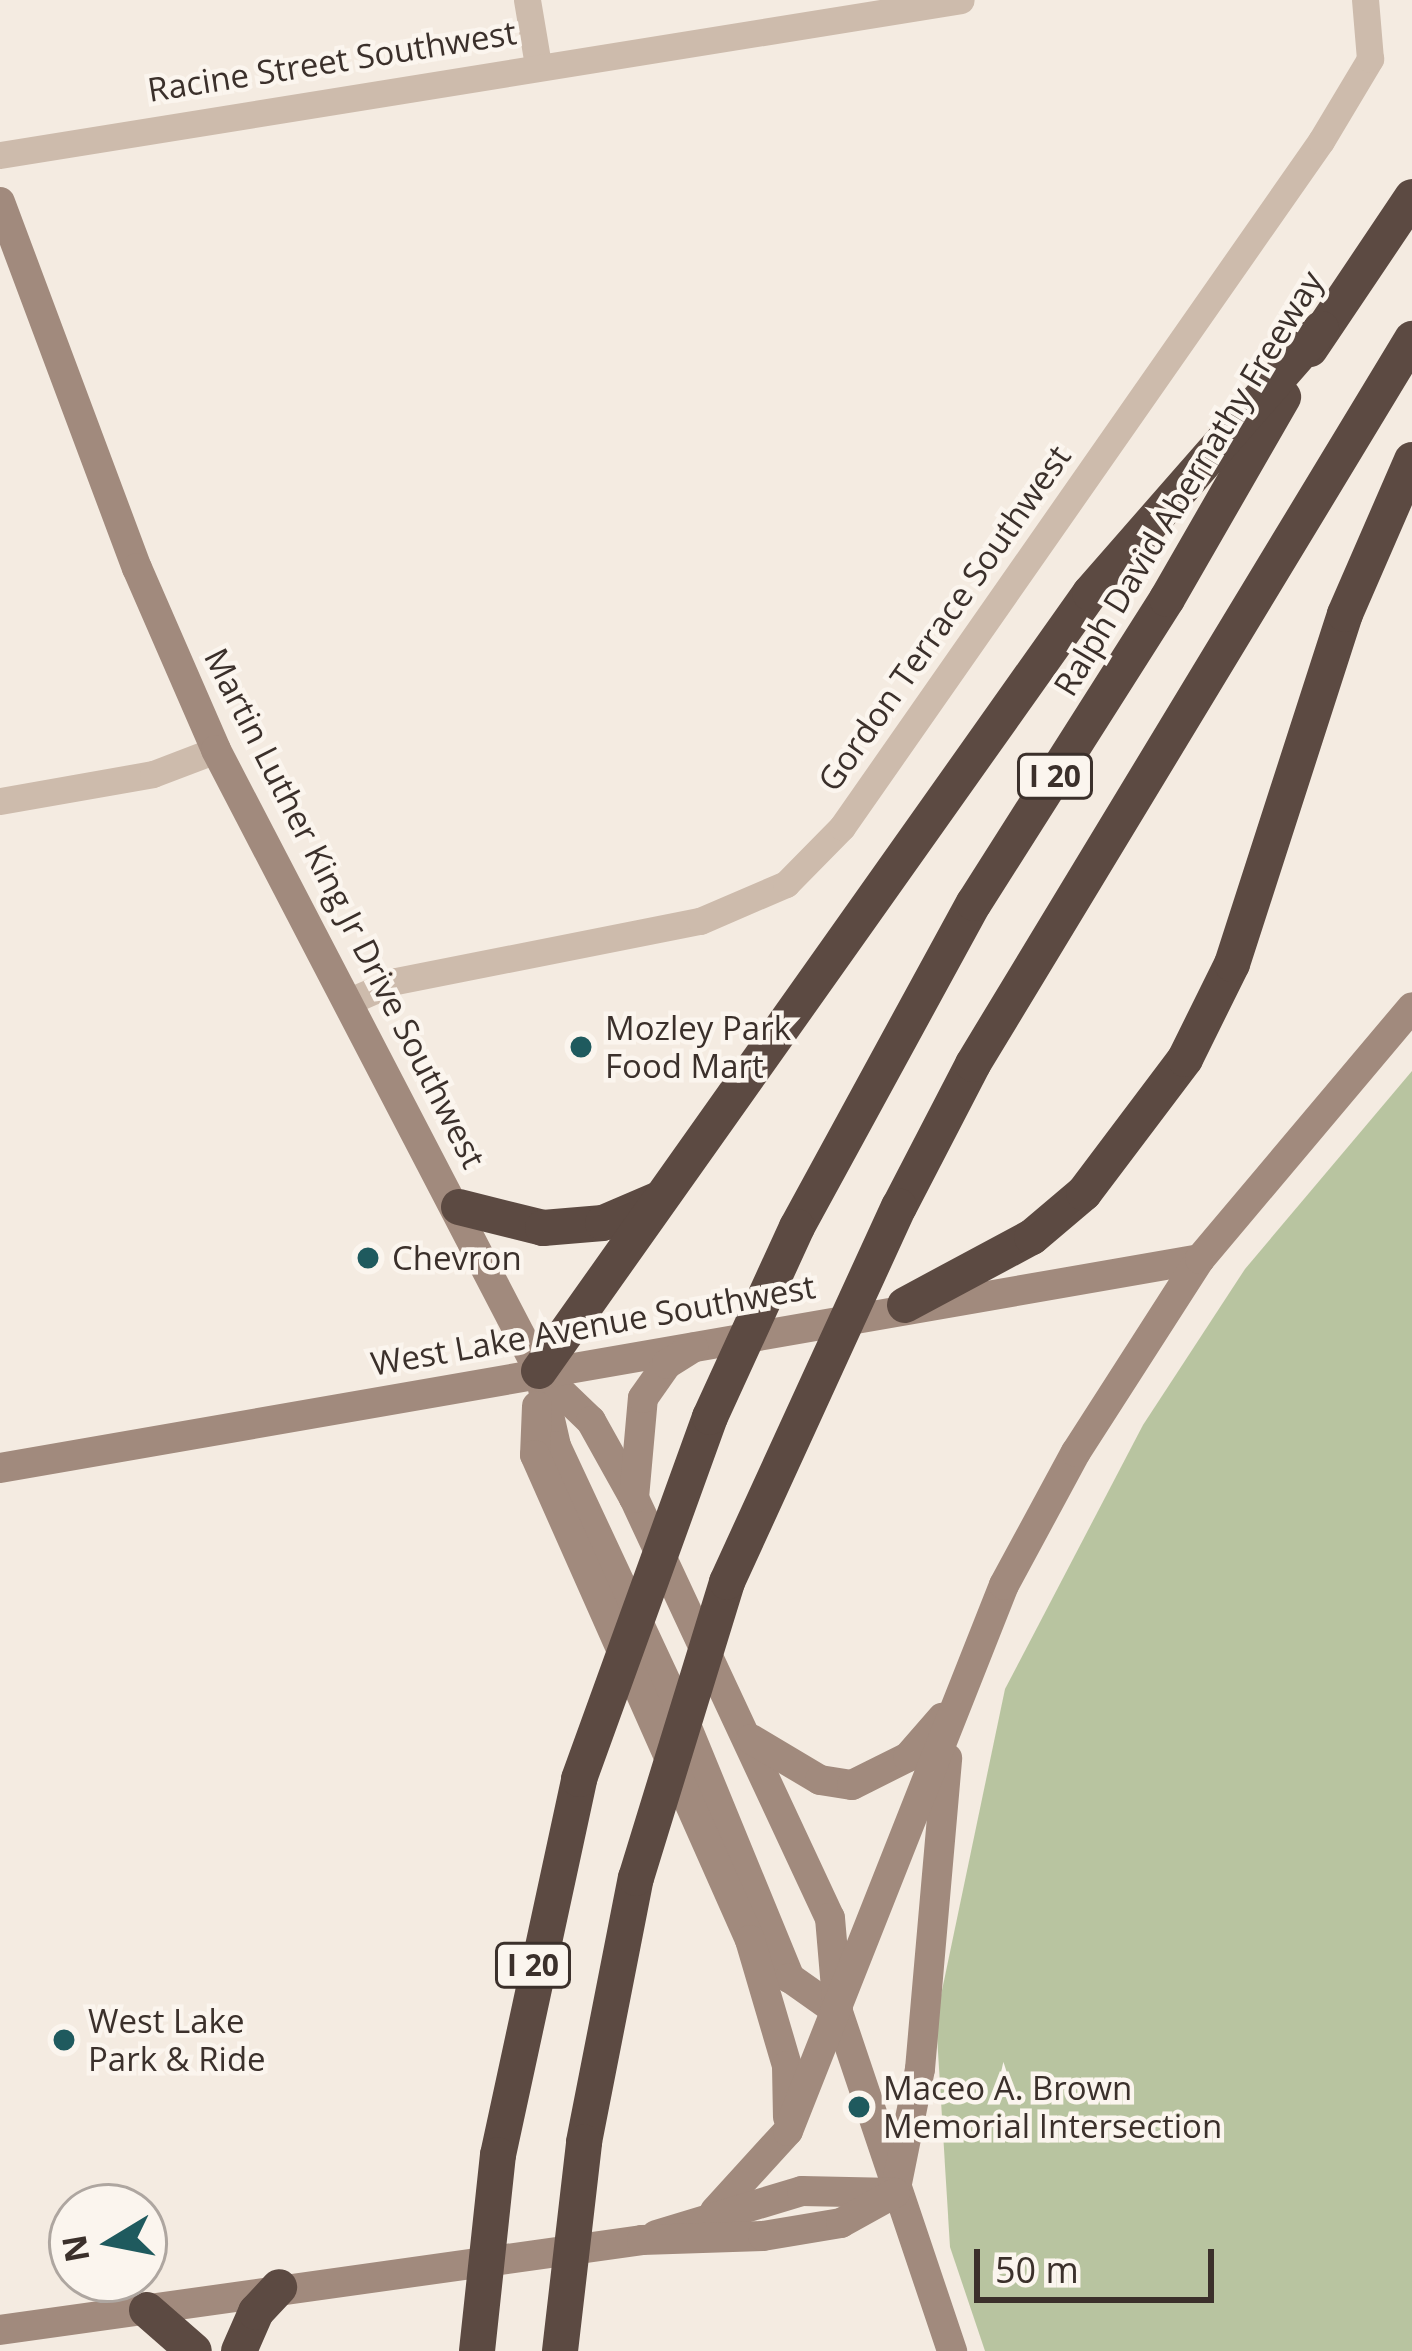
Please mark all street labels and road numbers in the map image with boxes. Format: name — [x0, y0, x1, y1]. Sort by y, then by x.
street label: Racine Street Southwest — [145, 12, 519, 110]
street label: Ralph David Abernathy Freeway — [1045, 263, 1331, 703]
street label: Gordon Terrace Southwest — [809, 438, 1079, 798]
street label: Martin Luther King Jr Drive Southwest — [196, 642, 494, 1174]
road number: I 20 — [1016, 752, 1094, 800]
street label: West Lake Avenue Southwest — [368, 1266, 818, 1384]
road number: I 20 — [494, 1941, 572, 1989]

